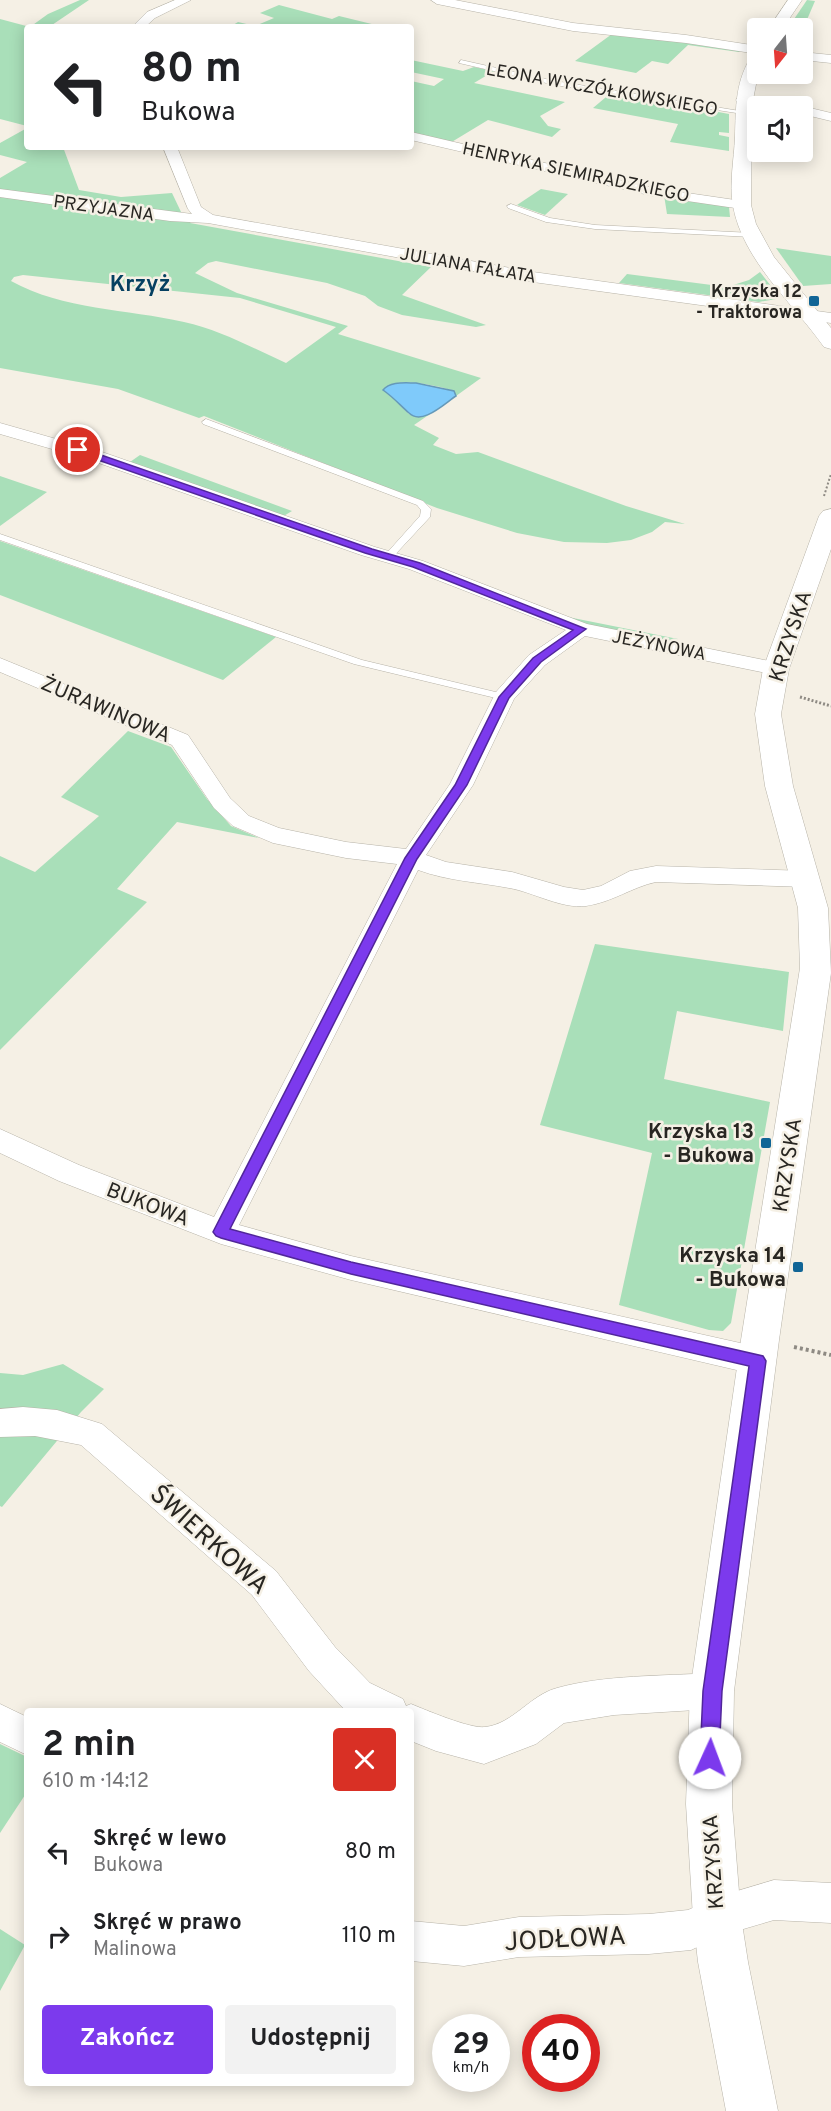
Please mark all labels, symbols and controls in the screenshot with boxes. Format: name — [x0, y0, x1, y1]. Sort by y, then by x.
north arrow — [747, 18, 813, 84]
map controls — [747, 18, 813, 162]
text: 80 m — [141, 44, 242, 97]
icon: left — [42, 48, 120, 126]
street label: LEONA WYCZÓŁKOWSKIEGO — [484, 57, 720, 122]
text: Bukowa — [141, 96, 235, 130]
button: sound — [747, 96, 813, 162]
street label: HENRYKA SIEMIRADZKIEGO — [460, 138, 691, 209]
street label: PRZYJAZNA — [52, 191, 156, 228]
street label: JULIANA FAŁATA — [398, 243, 538, 290]
district label: Krzyż — [110, 272, 170, 299]
place label: Krzyska 12 - Traktorowa — [696, 281, 802, 325]
marker: Krzyska 12 - Traktorowa — [807, 294, 821, 308]
pin — [52, 424, 103, 475]
icon: arrive — [61, 433, 94, 466]
street label: KRZYSKA — [764, 587, 819, 686]
street label: JEŻYNOWA — [610, 624, 708, 667]
street label: ŻURAWINOWA — [36, 671, 174, 750]
street label: KRZYSKA — [768, 1116, 809, 1214]
place label: Krzyska 13 - Bukowa — [648, 1119, 754, 1170]
marker: Krzyska 13 - Bukowa — [759, 1136, 773, 1150]
street label: BUKOWA — [102, 1177, 193, 1234]
place label: Krzyska 14 - Bukowa — [679, 1243, 786, 1294]
marker: Krzyska 14 - Bukowa — [791, 1260, 805, 1274]
street label: ŚWIERKOWA — [142, 1477, 276, 1603]
text: 2 min — [42, 1723, 136, 1769]
position arrow — [678, 1726, 742, 1790]
button: close — [333, 1728, 396, 1791]
text: 610 m · 14:12 — [42, 1769, 149, 1795]
street label: KRZYSKA — [698, 1814, 731, 1910]
text: Skręć w lewo — [93, 1826, 227, 1853]
icon: left — [42, 1836, 75, 1869]
text: 80 m — [345, 1839, 396, 1866]
text: Bukowa — [93, 1853, 163, 1879]
text: Skręć w prawo — [93, 1910, 242, 1937]
icon: right — [42, 1920, 75, 1953]
street label: JODŁOWA — [503, 1921, 627, 1960]
text: 110 m — [342, 1923, 396, 1950]
text: Malinowa — [93, 1937, 176, 1963]
button: Zakończ — [42, 2005, 213, 2074]
button: Udostępnij — [225, 2005, 396, 2074]
speed limit sign: 40 — [522, 2014, 600, 2092]
text: 29 — [453, 2027, 489, 2064]
text: km/h — [453, 2059, 489, 2078]

